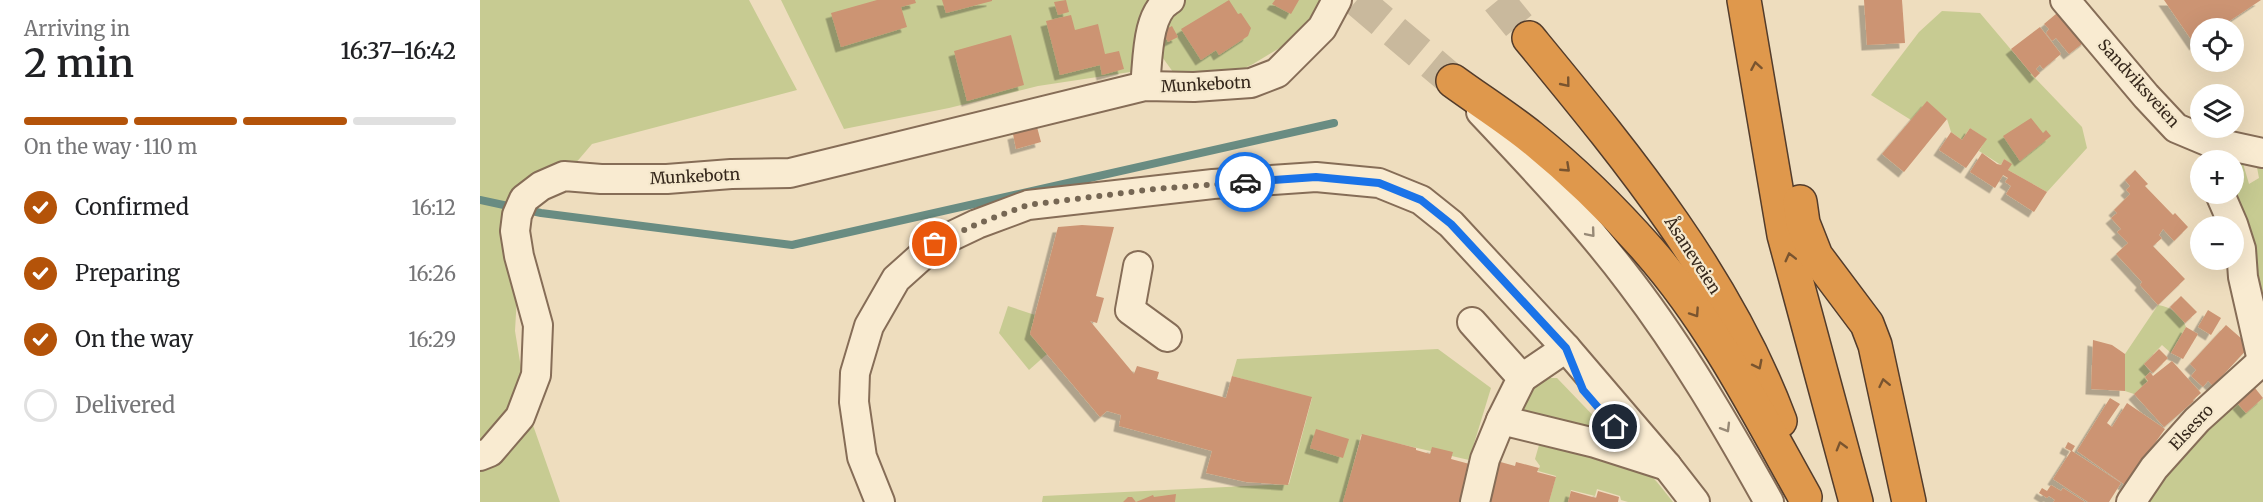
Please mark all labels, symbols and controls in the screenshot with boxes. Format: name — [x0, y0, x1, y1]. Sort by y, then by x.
text: Arriving in — [24, 16, 130, 41]
map controls — [2190, 18, 2244, 270]
button: locate — [2190, 18, 2244, 72]
street label: Sandviksveien — [2094, 35, 2184, 132]
text: 16:37–16:42 — [340, 37, 456, 65]
text: 2 min — [24, 39, 134, 88]
one-way arrow — [1750, 61, 1762, 70]
street label: Munkebotn — [1160, 72, 1252, 96]
one-way arrow — [1559, 76, 1570, 87]
button: layers — [2190, 84, 2244, 138]
text: On the way · 110 m — [24, 134, 197, 159]
button: + — [2190, 150, 2244, 204]
courier — [1215, 152, 1275, 212]
one-way arrow — [1559, 161, 1570, 172]
street label: Munkebotn — [649, 164, 741, 188]
icon: car — [1229, 166, 1262, 199]
icon: check — [24, 191, 57, 224]
text: Confirmed — [75, 193, 189, 221]
text: 16:12 — [412, 195, 456, 220]
street label: Åsaneveien — [1660, 211, 1727, 298]
button: − — [2190, 216, 2244, 270]
pin — [909, 218, 960, 269]
one-way arrow — [1584, 226, 1595, 237]
icon: bag — [918, 227, 951, 260]
one-way arrow — [1784, 253, 1797, 263]
icon: check — [24, 257, 57, 290]
text: Preparing — [75, 259, 180, 287]
text: 16:26 — [408, 261, 456, 286]
one-way arrow — [1688, 307, 1699, 318]
icon: check — [24, 323, 57, 356]
text: On the way — [75, 325, 193, 353]
text: 16:29 — [408, 327, 456, 352]
one-way arrow — [1750, 359, 1762, 370]
one-way arrow — [1878, 378, 1891, 388]
text: Delivered — [75, 391, 175, 419]
street label: Elsesro — [2165, 400, 2217, 454]
pin — [1589, 401, 1640, 452]
icon: home — [1598, 410, 1631, 443]
one-way arrow — [1719, 422, 1731, 432]
one-way arrow — [1836, 441, 1848, 452]

